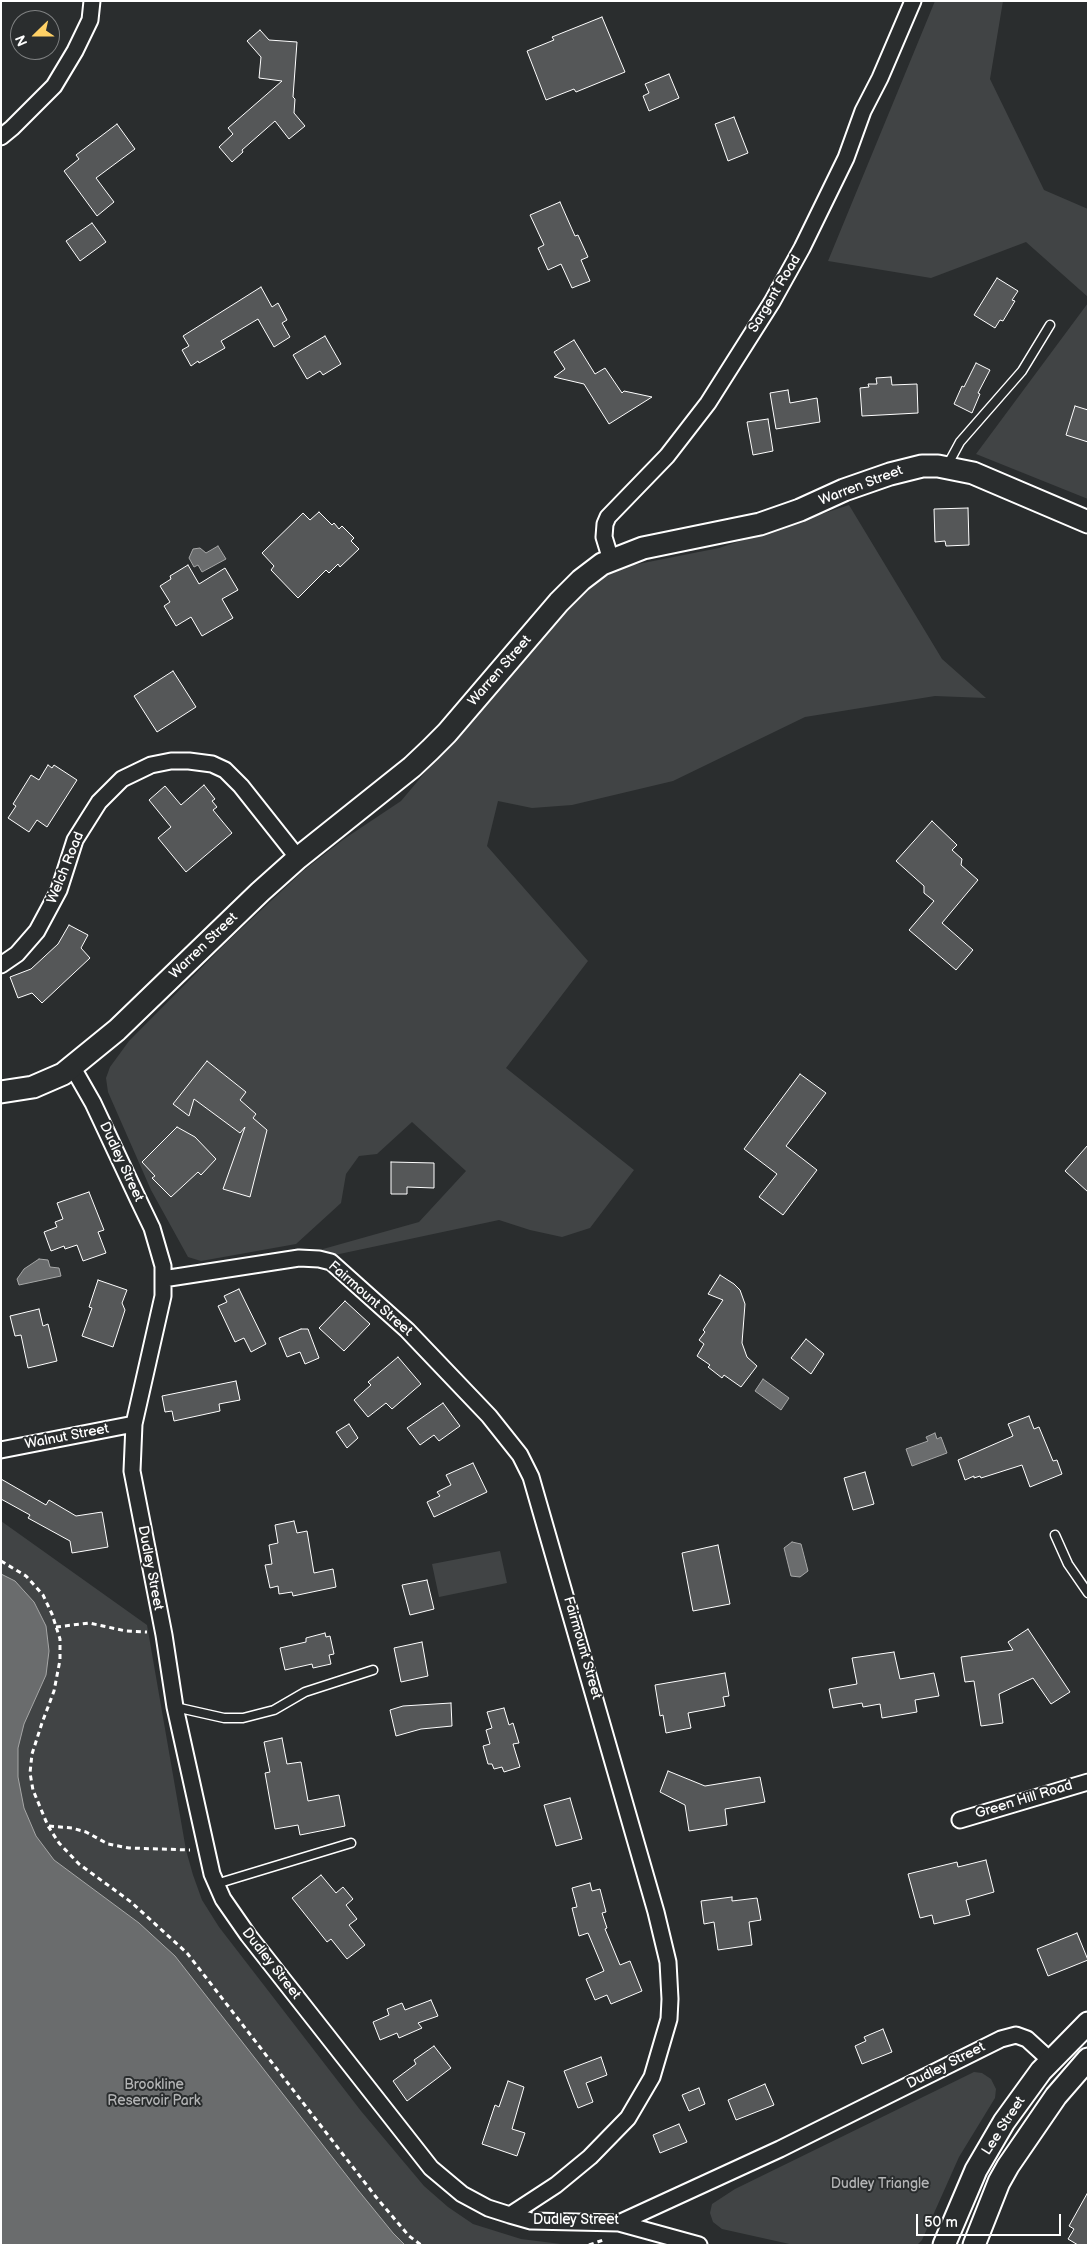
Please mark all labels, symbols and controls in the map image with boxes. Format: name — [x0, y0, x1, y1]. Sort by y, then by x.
north arrow — [10, 10, 60, 60]
text: N — [12, 32, 31, 48]
street label: Sargent Road — [745, 252, 805, 336]
street label: Warren Street — [817, 462, 905, 510]
street label: Warren Street — [465, 632, 535, 710]
street label: Welch Road — [44, 830, 88, 906]
street label: Warren Street — [166, 909, 242, 983]
street label: Dudley Street — [95, 1120, 147, 1204]
street label: Fairmount Street — [325, 1258, 415, 1340]
street label: Walnut Street — [24, 1421, 110, 1453]
street label: Dudley Street — [134, 1524, 166, 1612]
street label: Fairmount Street — [559, 1595, 605, 1701]
street label: Green Hill Road — [973, 1777, 1075, 1823]
street label: Dudley Street — [238, 1925, 304, 2003]
street label: Dudley Street — [904, 2039, 988, 2093]
park label: Brookline Reservoir Park — [107, 2077, 201, 2110]
street label: Lee Street — [979, 2094, 1029, 2158]
park label: Dudley Triangle — [831, 2176, 929, 2192]
scale bar — [919, 2204, 1064, 2236]
street label: Dudley Street — [533, 2212, 619, 2228]
text: 50 m — [924, 2213, 958, 2232]

